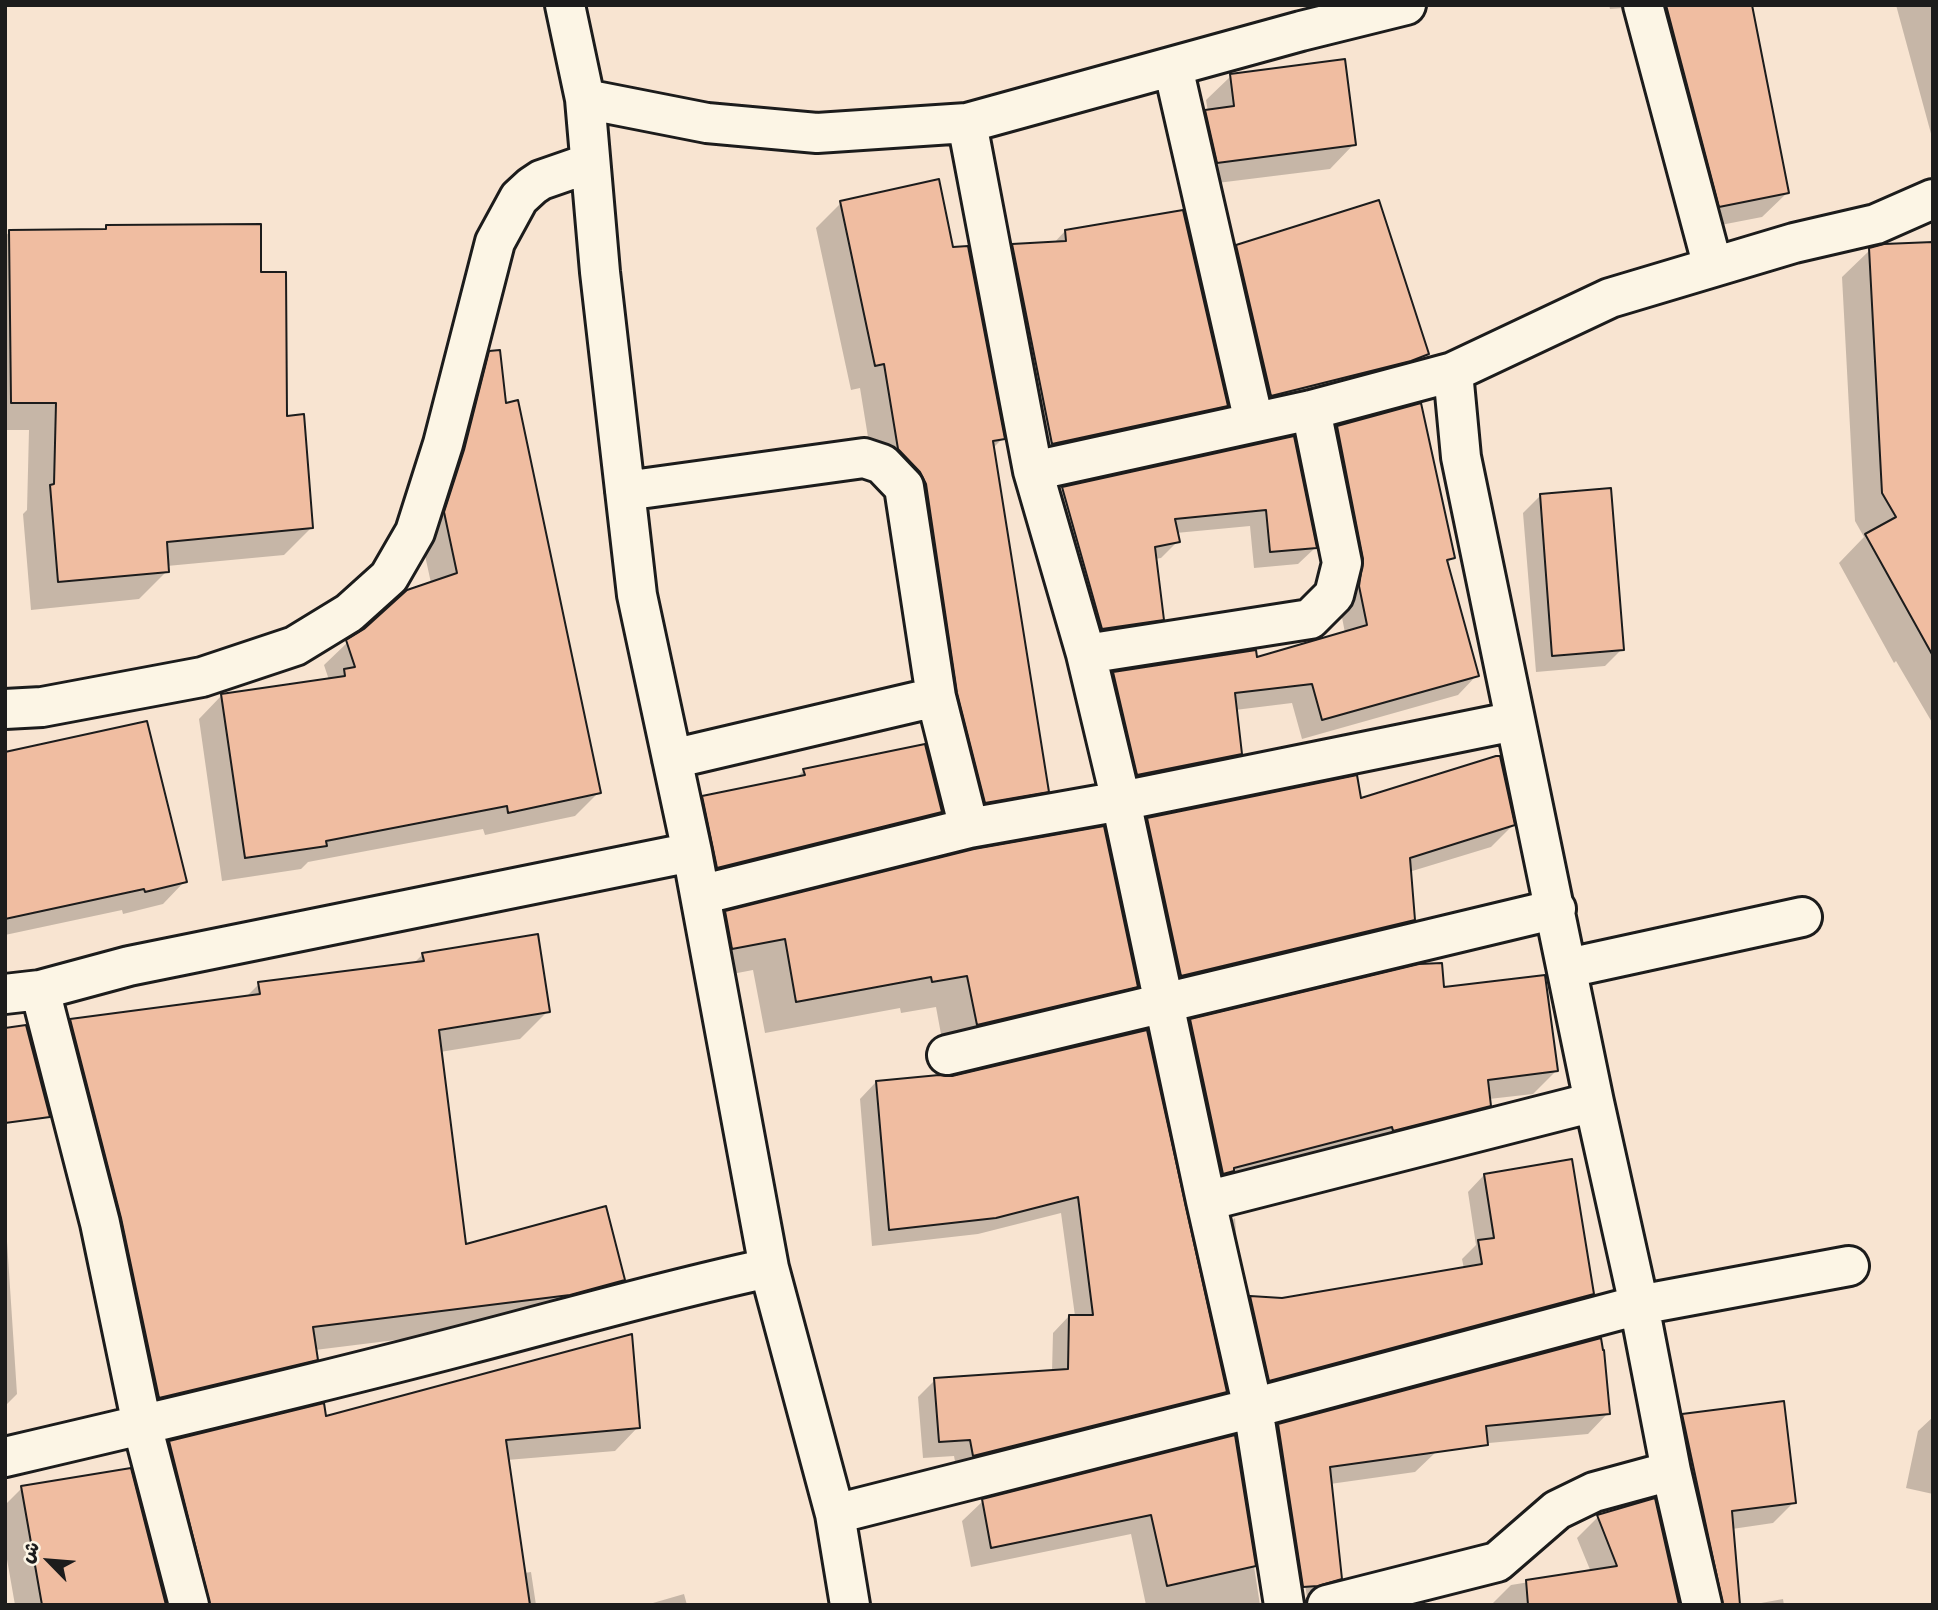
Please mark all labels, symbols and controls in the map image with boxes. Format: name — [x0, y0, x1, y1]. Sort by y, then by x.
north arrow — [14, 1526, 84, 1596]
text: ش — [15, 1538, 45, 1567]

